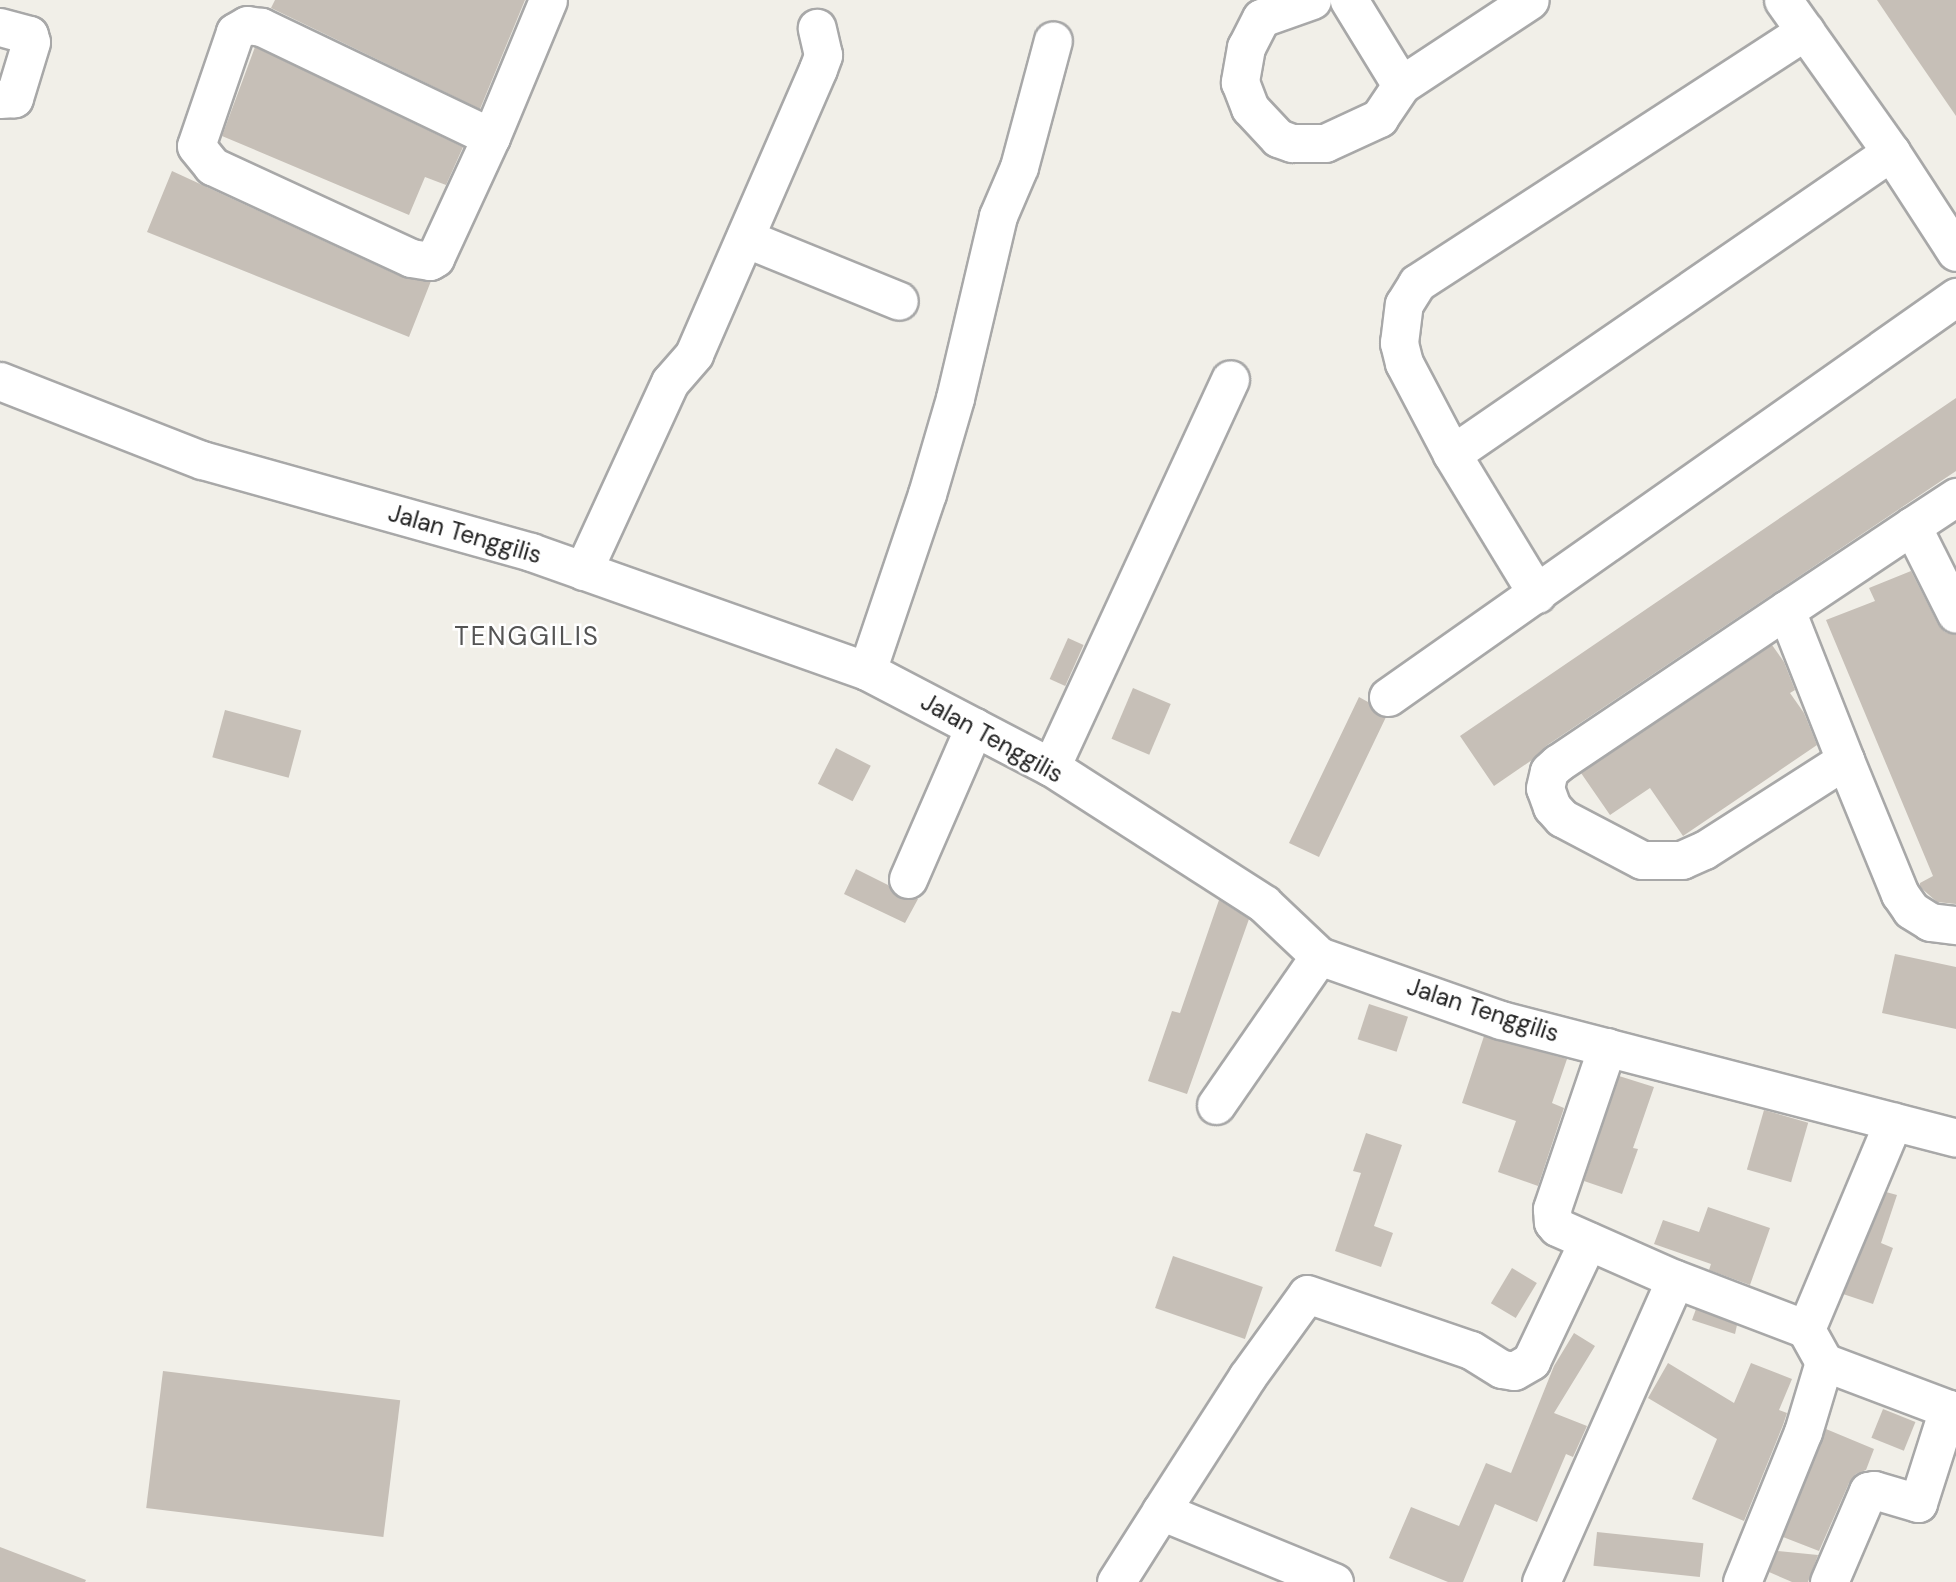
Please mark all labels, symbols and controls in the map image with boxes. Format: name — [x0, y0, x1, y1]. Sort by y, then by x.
street label: Jalan Tenggilis — [385, 498, 545, 570]
district label: TENGGILIS — [455, 621, 599, 653]
street label: Jalan Tenggilis — [916, 687, 1068, 789]
street label: Jalan Tenggilis — [1403, 972, 1563, 1048]

